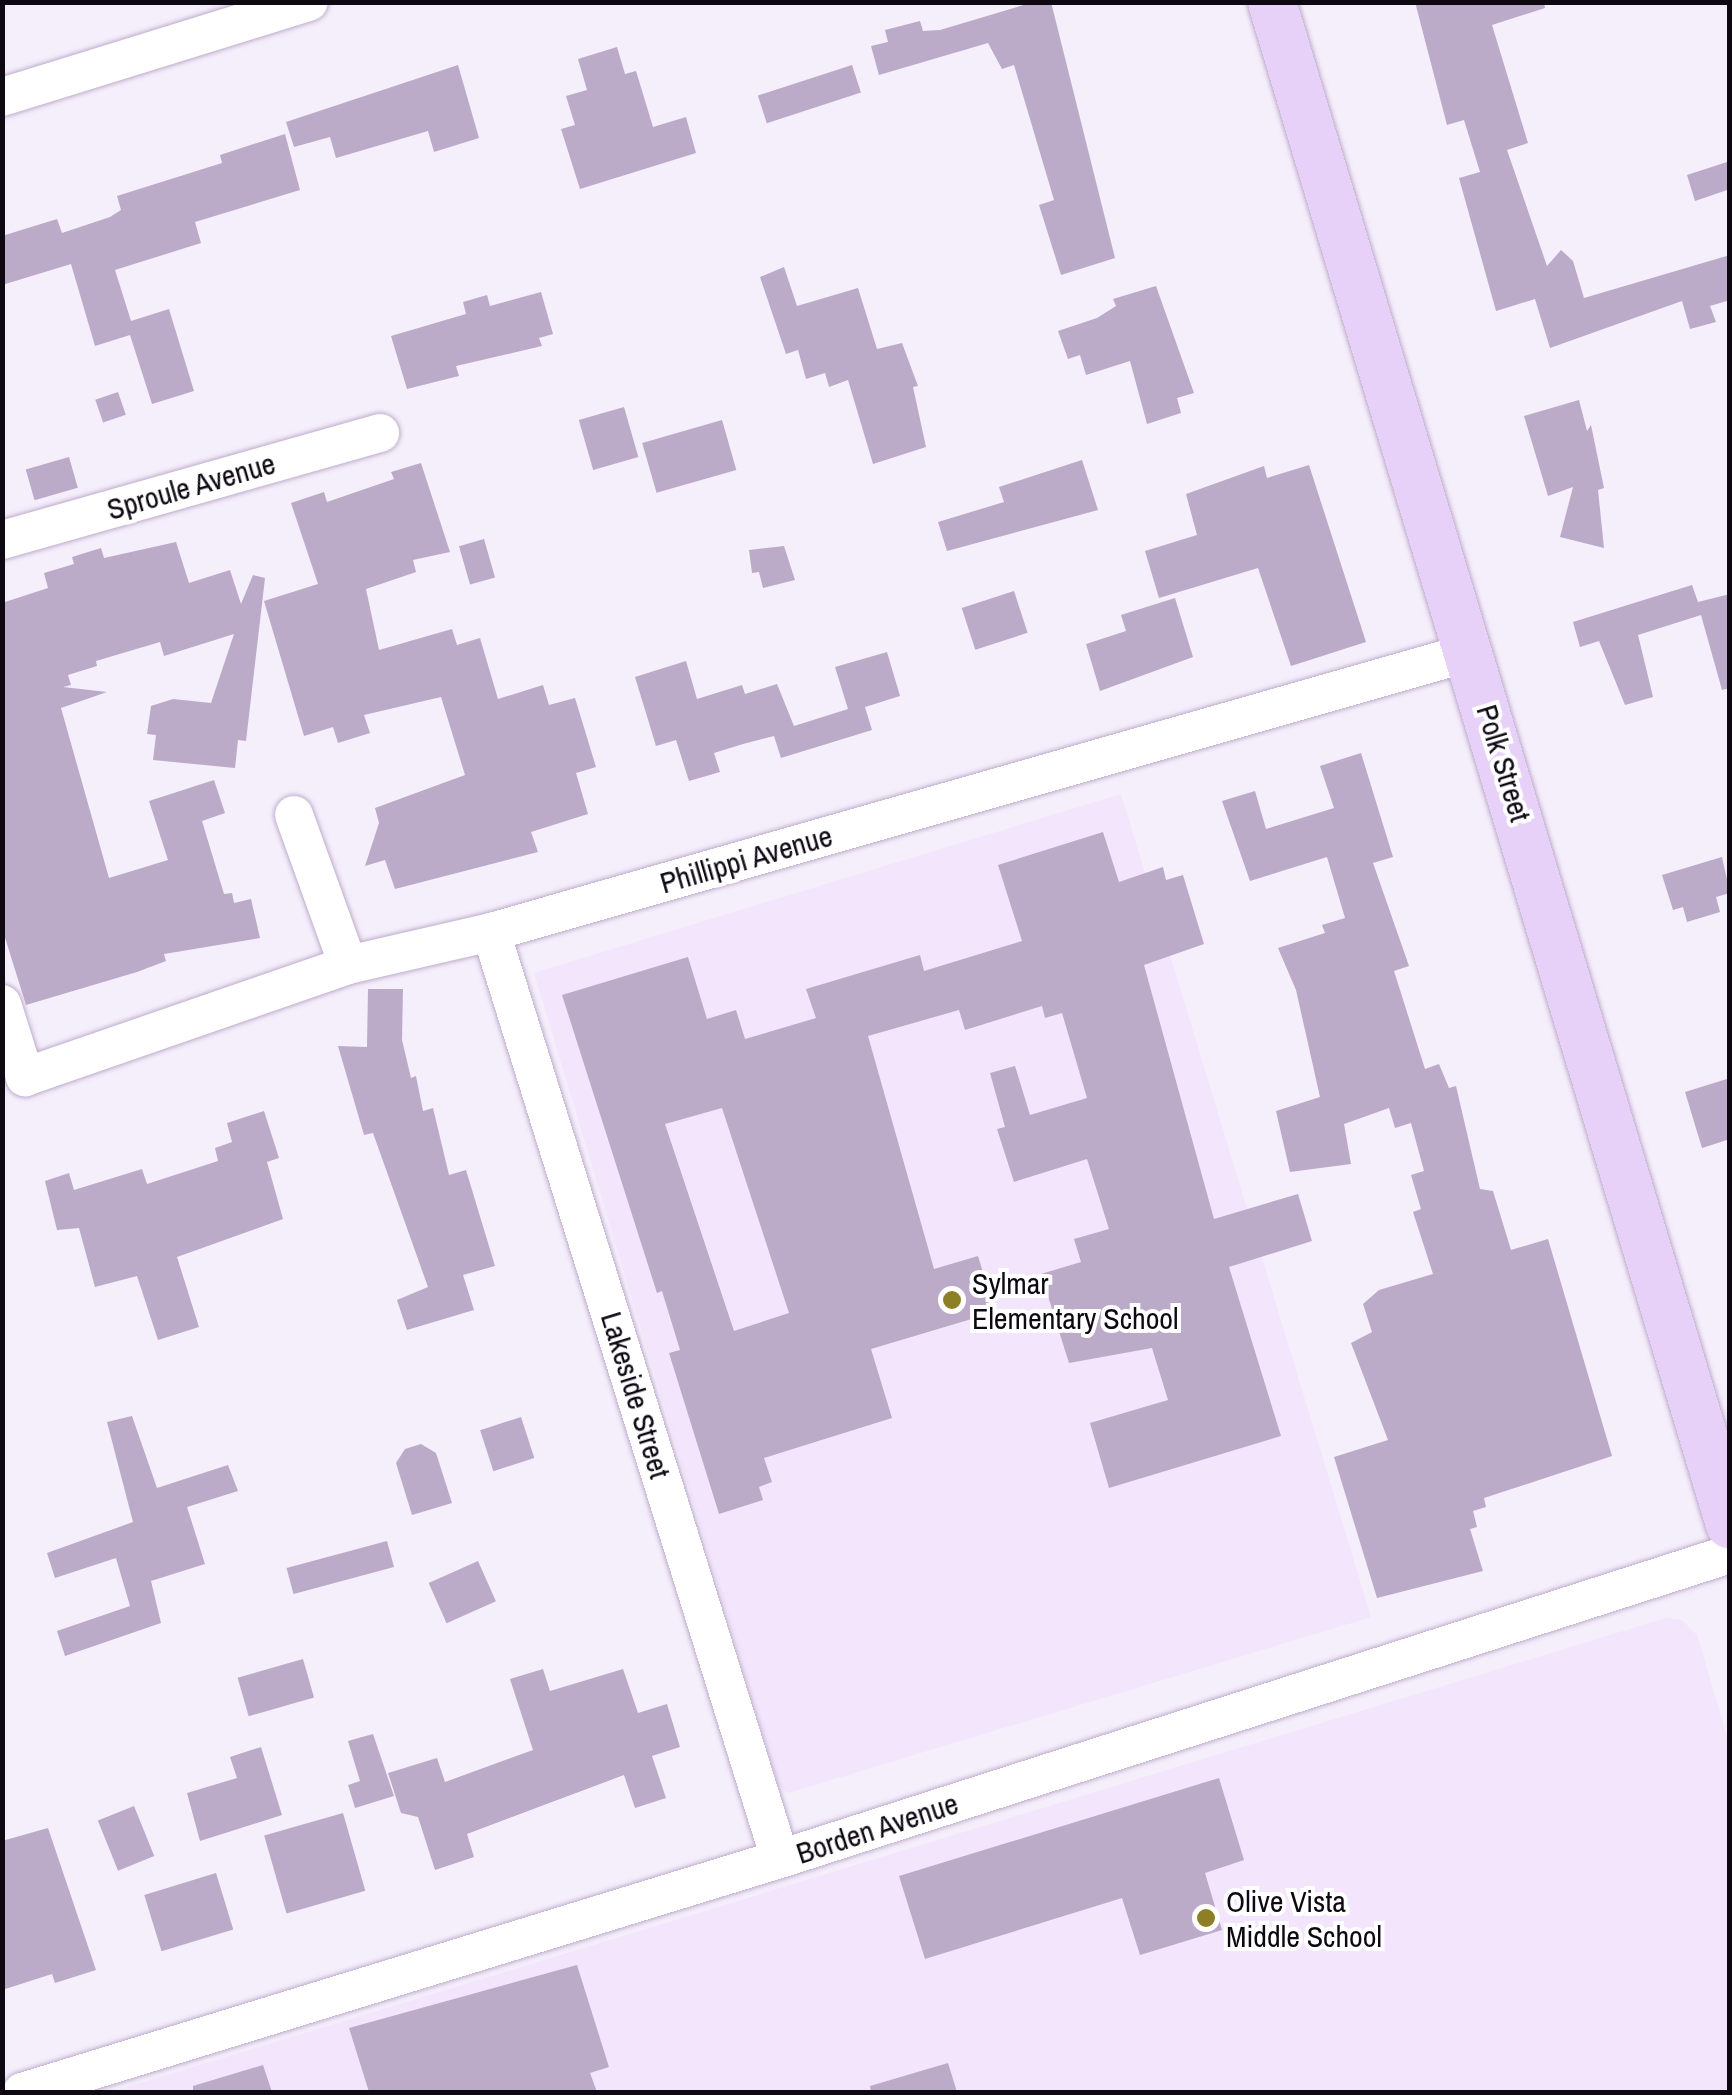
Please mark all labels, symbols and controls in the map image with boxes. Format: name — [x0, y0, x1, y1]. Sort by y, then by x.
street label: Sproule Avenue — [102, 445, 280, 527]
street label: Polk Street — [1469, 700, 1539, 826]
street label: Phillippi Avenue — [655, 817, 837, 901]
place label: Sylmar Elementary School — [972, 1265, 1178, 1336]
marker: Sylmar Elementary School — [941, 1289, 963, 1311]
street label: Lakeside Street — [594, 1307, 678, 1483]
street label: Borden Avenue — [791, 1785, 963, 1871]
place label: Olive Vista Middle School — [1226, 1883, 1382, 1954]
marker: Olive Vista Middle School — [1195, 1907, 1217, 1929]

